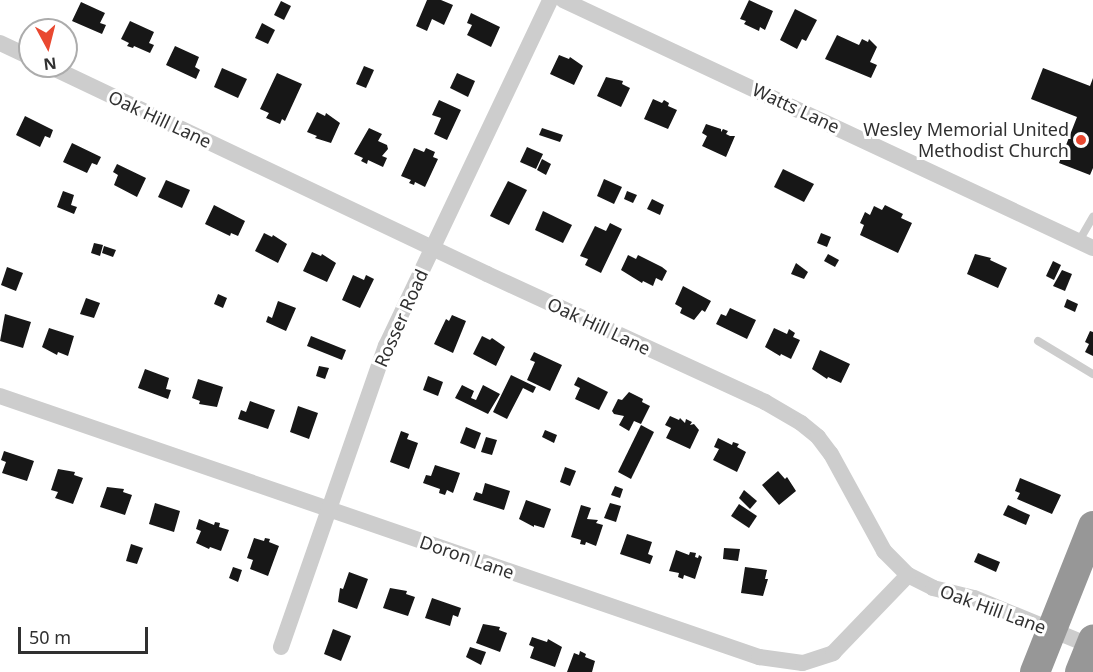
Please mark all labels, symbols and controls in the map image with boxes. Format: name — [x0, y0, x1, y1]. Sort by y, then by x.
north arrow — [18, 18, 78, 78]
text: N — [42, 52, 58, 76]
street label: Watts Lane — [749, 78, 843, 138]
street label: Oak Hill Lane — [105, 86, 215, 152]
place label: Wesley Memorial United Methodist Church — [863, 119, 1069, 162]
marker: Wesley Memorial United Methodist Church — [1074, 133, 1088, 147]
street label: Rosser Road — [370, 266, 432, 370]
street label: Oak Hill Lane — [544, 293, 654, 359]
street label: Doron Lane — [417, 531, 517, 583]
street label: Oak Hill Lane — [937, 580, 1049, 638]
scale bar — [21, 615, 152, 653]
text: 50 m — [29, 625, 71, 649]

